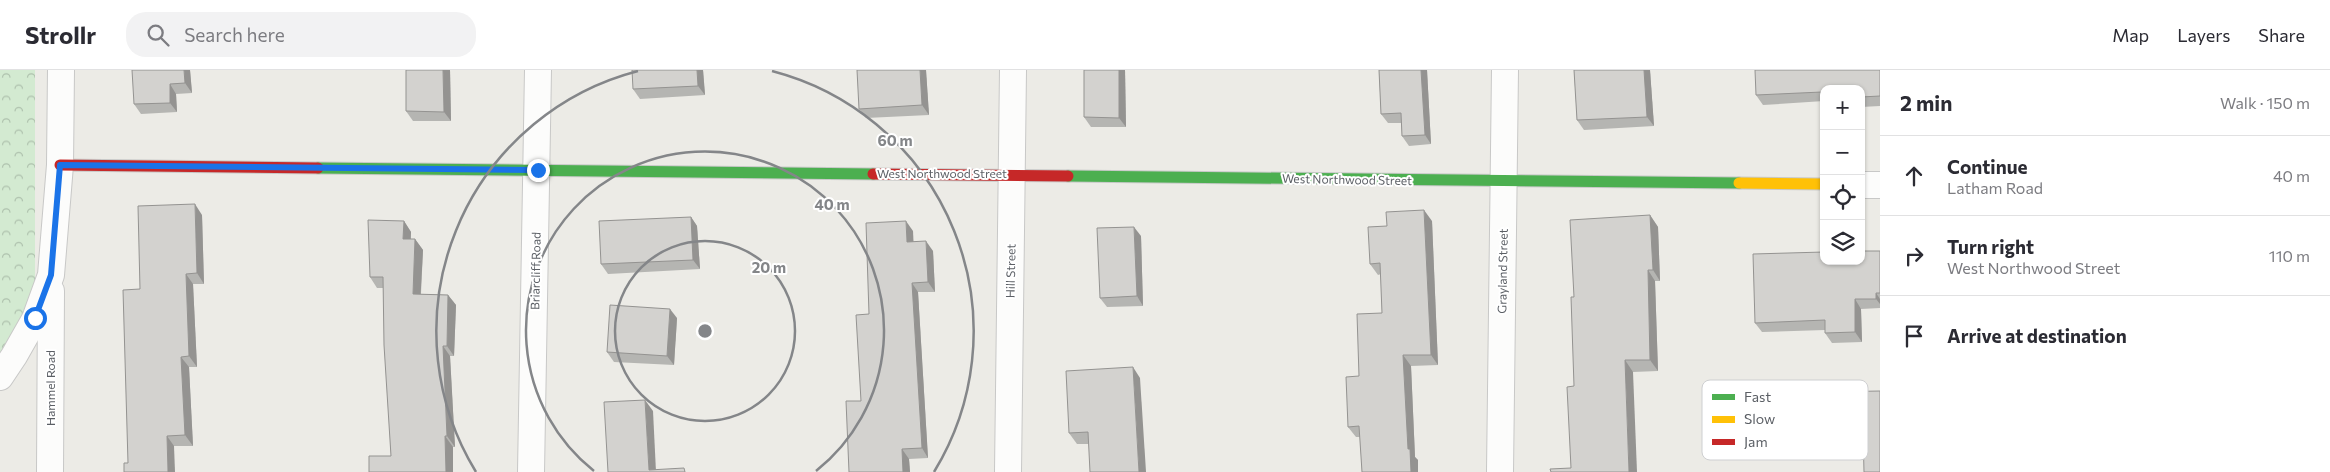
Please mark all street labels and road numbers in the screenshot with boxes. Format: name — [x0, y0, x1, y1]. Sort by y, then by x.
street label: West Northwood Street — [877, 166, 1007, 180]
street label: West Northwood Street — [1282, 171, 1412, 187]
street label: Grayland Street — [1494, 228, 1510, 314]
street label: Briarcliff Road — [527, 232, 543, 310]
street label: Hill Street — [1003, 244, 1017, 298]
street label: Hammel Road — [43, 350, 57, 426]

